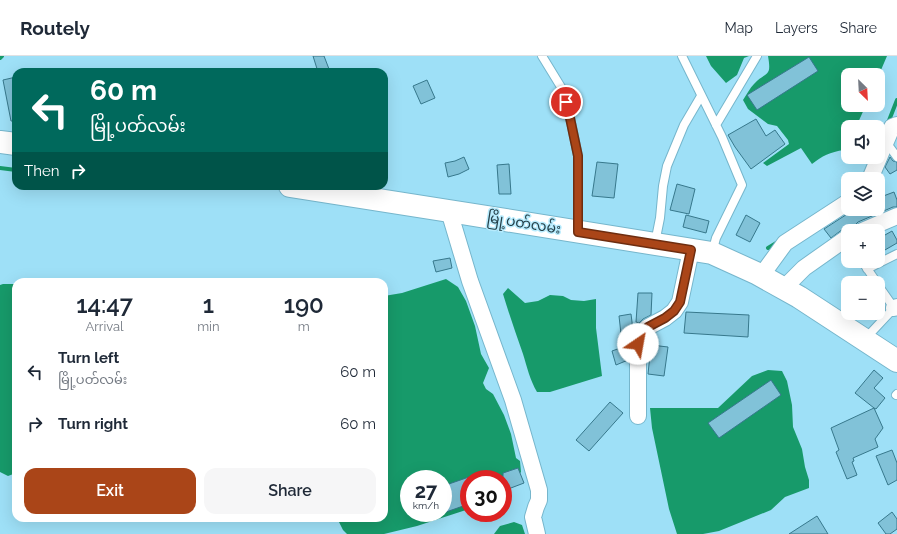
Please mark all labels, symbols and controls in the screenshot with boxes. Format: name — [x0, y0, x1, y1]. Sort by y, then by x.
text: Routely — [20, 17, 90, 39]
text: Map — [725, 20, 753, 36]
text: Layers — [775, 20, 818, 36]
text: Share — [840, 20, 877, 36]
north arrow — [841, 68, 885, 112]
map controls — [841, 68, 885, 320]
text: 60 m — [90, 74, 157, 107]
icon: left — [24, 84, 76, 136]
pin — [549, 85, 583, 119]
icon: arrive — [555, 91, 577, 113]
text: မြို့ပတ်လမ်း — [90, 115, 186, 136]
button: sound — [841, 120, 885, 164]
icon: right — [67, 160, 89, 182]
text: Then — [24, 162, 59, 180]
button: layers — [841, 172, 885, 216]
street label: မြို့ပတ်လမ်း — [485, 207, 562, 241]
button: + — [841, 224, 885, 268]
button: − — [841, 276, 885, 320]
text: 14:47 — [76, 290, 133, 319]
text: 1 — [203, 290, 214, 319]
text: 190 — [284, 290, 324, 319]
text: Arrival — [86, 319, 124, 334]
text: min — [197, 319, 220, 334]
text: m — [298, 319, 310, 334]
position arrow — [617, 323, 659, 365]
text: Turn left — [58, 349, 119, 367]
icon: left — [24, 361, 46, 383]
text: 60 m — [340, 363, 376, 381]
text: မြို့ပတ်လမ်း — [58, 372, 127, 387]
icon: right — [24, 413, 46, 435]
text: Turn right — [58, 415, 128, 433]
text: 60 m — [340, 415, 376, 433]
button: Exit — [24, 468, 196, 514]
button: Share — [204, 468, 376, 514]
speed limit sign: 30 — [460, 470, 512, 522]
text: 27 — [415, 479, 437, 503]
text: km/h — [413, 500, 439, 511]

